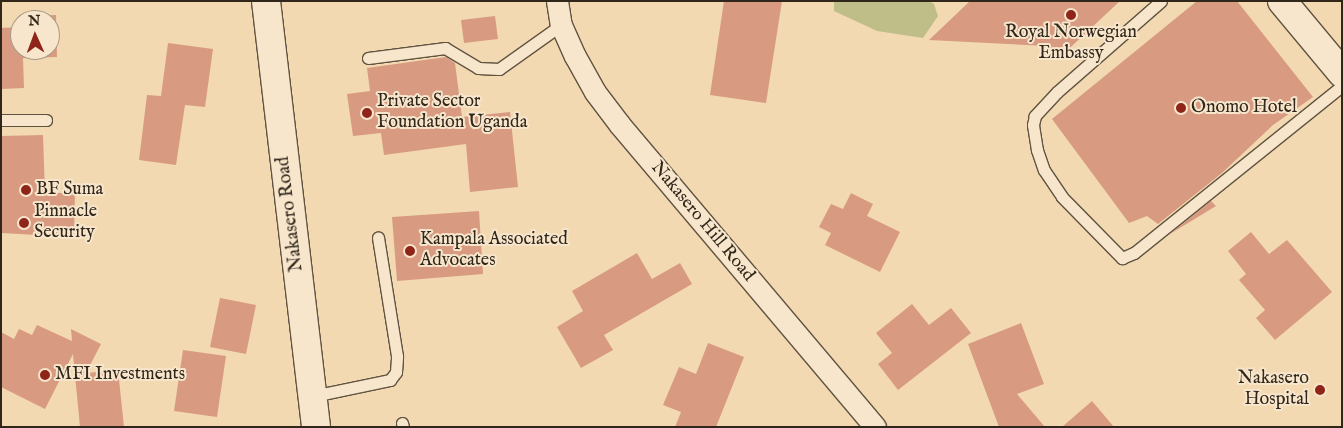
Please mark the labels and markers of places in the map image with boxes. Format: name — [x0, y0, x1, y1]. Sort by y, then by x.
marker: Royal Norwegian Embassy — [1065, 9, 1077, 21]
place label: Royal Norwegian Embassy — [1005, 23, 1137, 66]
place label: Private Sector Foundation Uganda — [377, 92, 527, 134]
place label: Onomo Hotel — [1191, 97, 1297, 119]
marker: Onomo Hotel — [1175, 102, 1187, 114]
marker: Private Sector Foundation Uganda — [361, 107, 373, 119]
place label: BF Suma — [36, 179, 103, 201]
marker: BF Suma — [20, 184, 32, 196]
place label: Pinnacle Security — [34, 202, 97, 244]
marker: Pinnacle Security — [18, 217, 30, 229]
place label: Kampala Associated Advocates — [420, 230, 568, 272]
marker: Kampala Associated Advocates — [404, 245, 416, 257]
place label: MFI Investments — [55, 364, 185, 386]
marker: MFI Investments — [39, 369, 51, 381]
place label: Nakasero Hospital — [1238, 369, 1309, 412]
marker: Nakasero Hospital — [1313, 383, 1327, 397]

